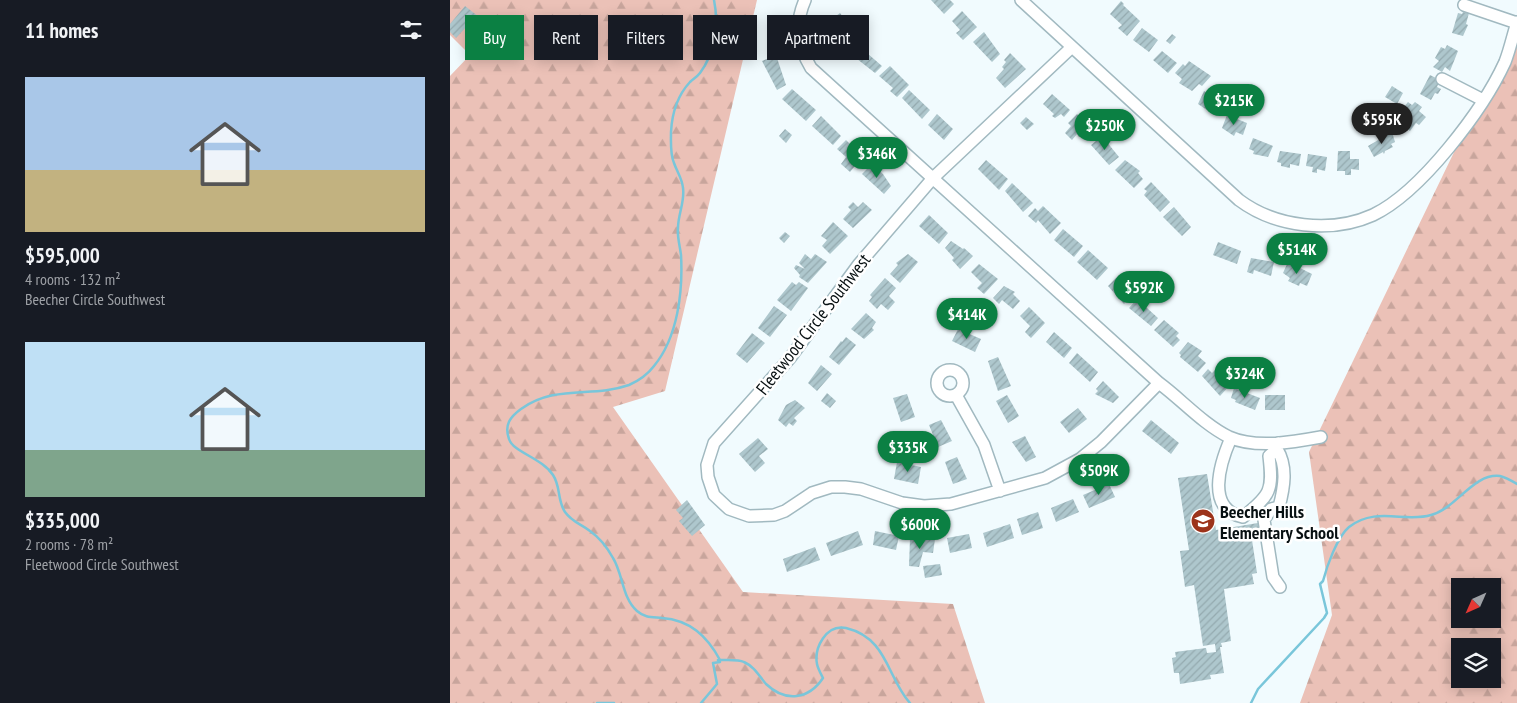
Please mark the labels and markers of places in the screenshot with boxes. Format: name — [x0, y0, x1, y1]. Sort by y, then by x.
pin: $215K — [1199, 84, 1269, 126]
pin: $595K — [1347, 102, 1417, 145]
pin: $250K — [1070, 108, 1140, 151]
pin: $346K — [842, 136, 912, 179]
pin: $514K — [1262, 232, 1332, 275]
pin: $592K — [1109, 270, 1179, 313]
pin: $414K — [932, 298, 1002, 340]
pin: $324K — [1210, 356, 1280, 399]
pin: $335K — [873, 430, 943, 473]
pin: $509K — [1064, 454, 1134, 496]
place label: Beecher Hills Elementary School — [1220, 500, 1339, 544]
pin: $600K — [885, 508, 955, 550]
school or university icon: Beecher Hills Elementary School — [1190, 508, 1216, 534]

